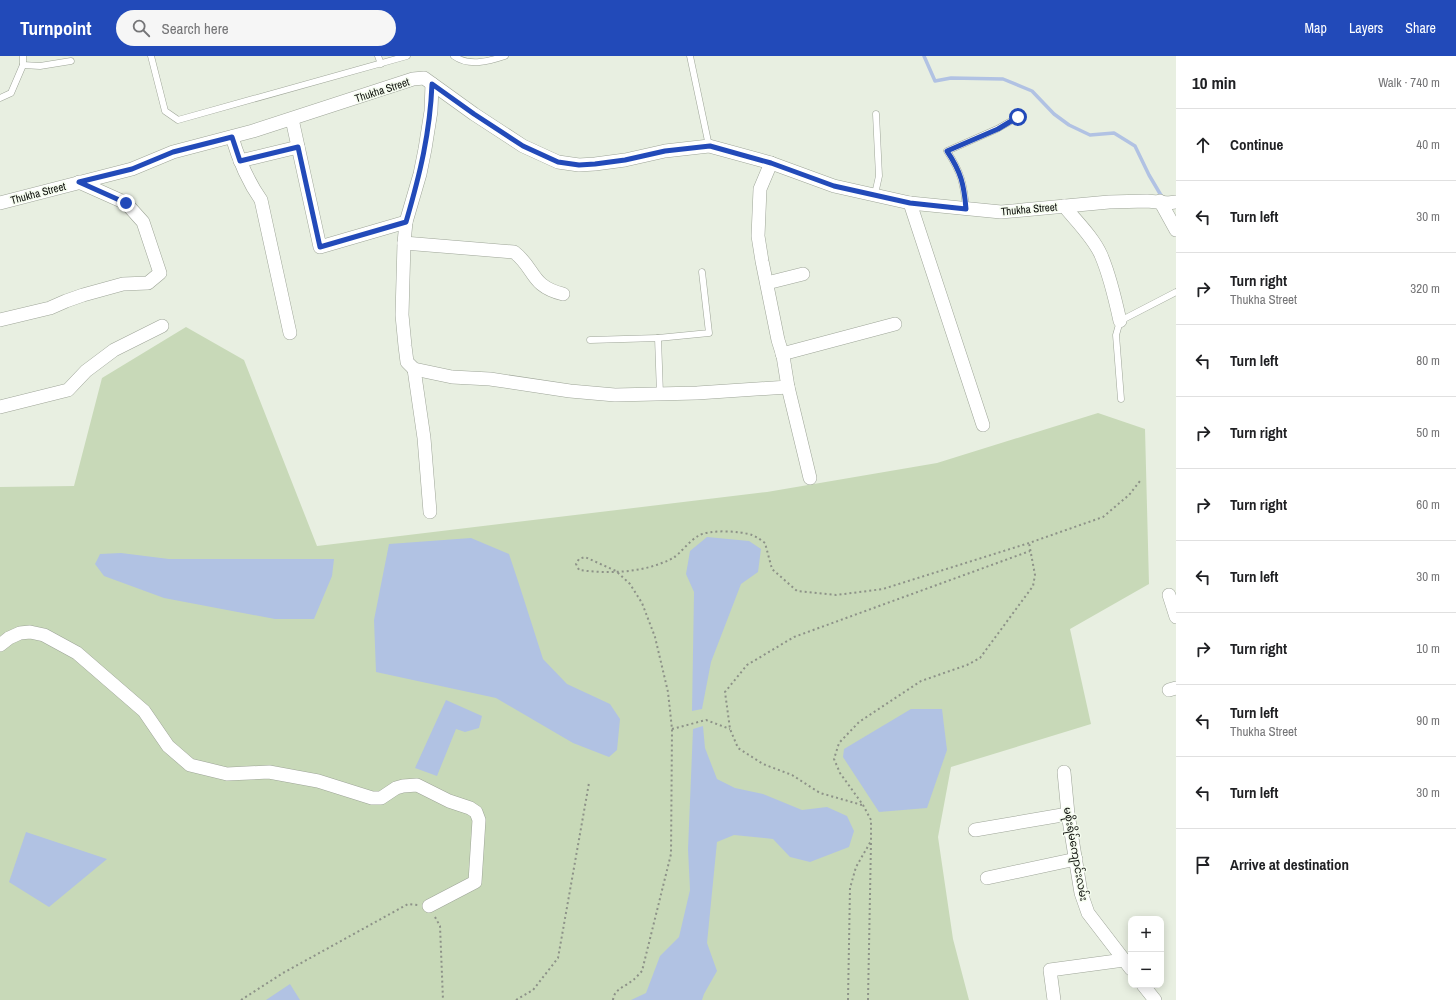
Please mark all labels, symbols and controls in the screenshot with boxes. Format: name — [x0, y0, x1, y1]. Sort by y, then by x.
search box — [116, 10, 396, 46]
text: Turnpoint — [20, 15, 92, 41]
icon: search — [130, 17, 152, 39]
text: Search here — [162, 18, 229, 39]
text: Map — [1305, 19, 1327, 37]
text: Layers — [1349, 19, 1383, 37]
text: Share — [1405, 19, 1436, 37]
text: 10 min — [1192, 71, 1236, 94]
street label: Thukha Street — [353, 74, 412, 105]
text: Walk · 740 m — [1378, 74, 1440, 91]
route start — [1009, 108, 1027, 126]
icon: ahead — [1192, 134, 1214, 156]
text: Continue — [1230, 134, 1283, 155]
text: 40 m — [1416, 136, 1440, 153]
street label: Thukha Street — [9, 179, 68, 207]
route end — [117, 194, 135, 212]
street label: Thukha Street — [1000, 200, 1058, 218]
icon: left — [1192, 206, 1214, 228]
text: Turn left — [1230, 206, 1278, 227]
text: 30 m — [1416, 208, 1440, 225]
text: Turn right — [1230, 270, 1287, 291]
icon: right — [1192, 278, 1214, 300]
text: 320 m — [1410, 280, 1440, 297]
text: Thukha Street — [1230, 291, 1297, 308]
icon: left — [1192, 350, 1214, 372]
text: Turn left — [1230, 350, 1278, 371]
text: 80 m — [1416, 352, 1440, 369]
icon: right — [1192, 422, 1214, 444]
text: Turn right — [1230, 422, 1287, 443]
text: 50 m — [1416, 424, 1440, 441]
icon: right — [1192, 494, 1214, 516]
text: Turn right — [1230, 494, 1287, 515]
text: 60 m — [1416, 496, 1440, 513]
icon: left — [1192, 566, 1214, 588]
text: Turn left — [1230, 566, 1278, 587]
text: 30 m — [1416, 568, 1440, 585]
icon: right — [1192, 638, 1214, 660]
text: Turn right — [1230, 638, 1287, 659]
text: 10 m — [1416, 640, 1440, 657]
text: Turn left — [1230, 702, 1278, 723]
icon: left — [1192, 710, 1214, 732]
text: 90 m — [1416, 712, 1440, 729]
text: Thukha Street — [1230, 723, 1297, 740]
icon: left — [1192, 782, 1214, 804]
text: Turn left — [1230, 782, 1278, 803]
text: 30 m — [1416, 784, 1440, 801]
street label: မစိုးရိမ်ကျောင်းလမ်း — [1059, 806, 1091, 903]
icon: arrive — [1192, 854, 1214, 876]
text: Arrive at destination — [1230, 854, 1349, 875]
map controls — [1128, 916, 1164, 988]
button: + — [1128, 916, 1164, 952]
button: − — [1128, 952, 1164, 988]

